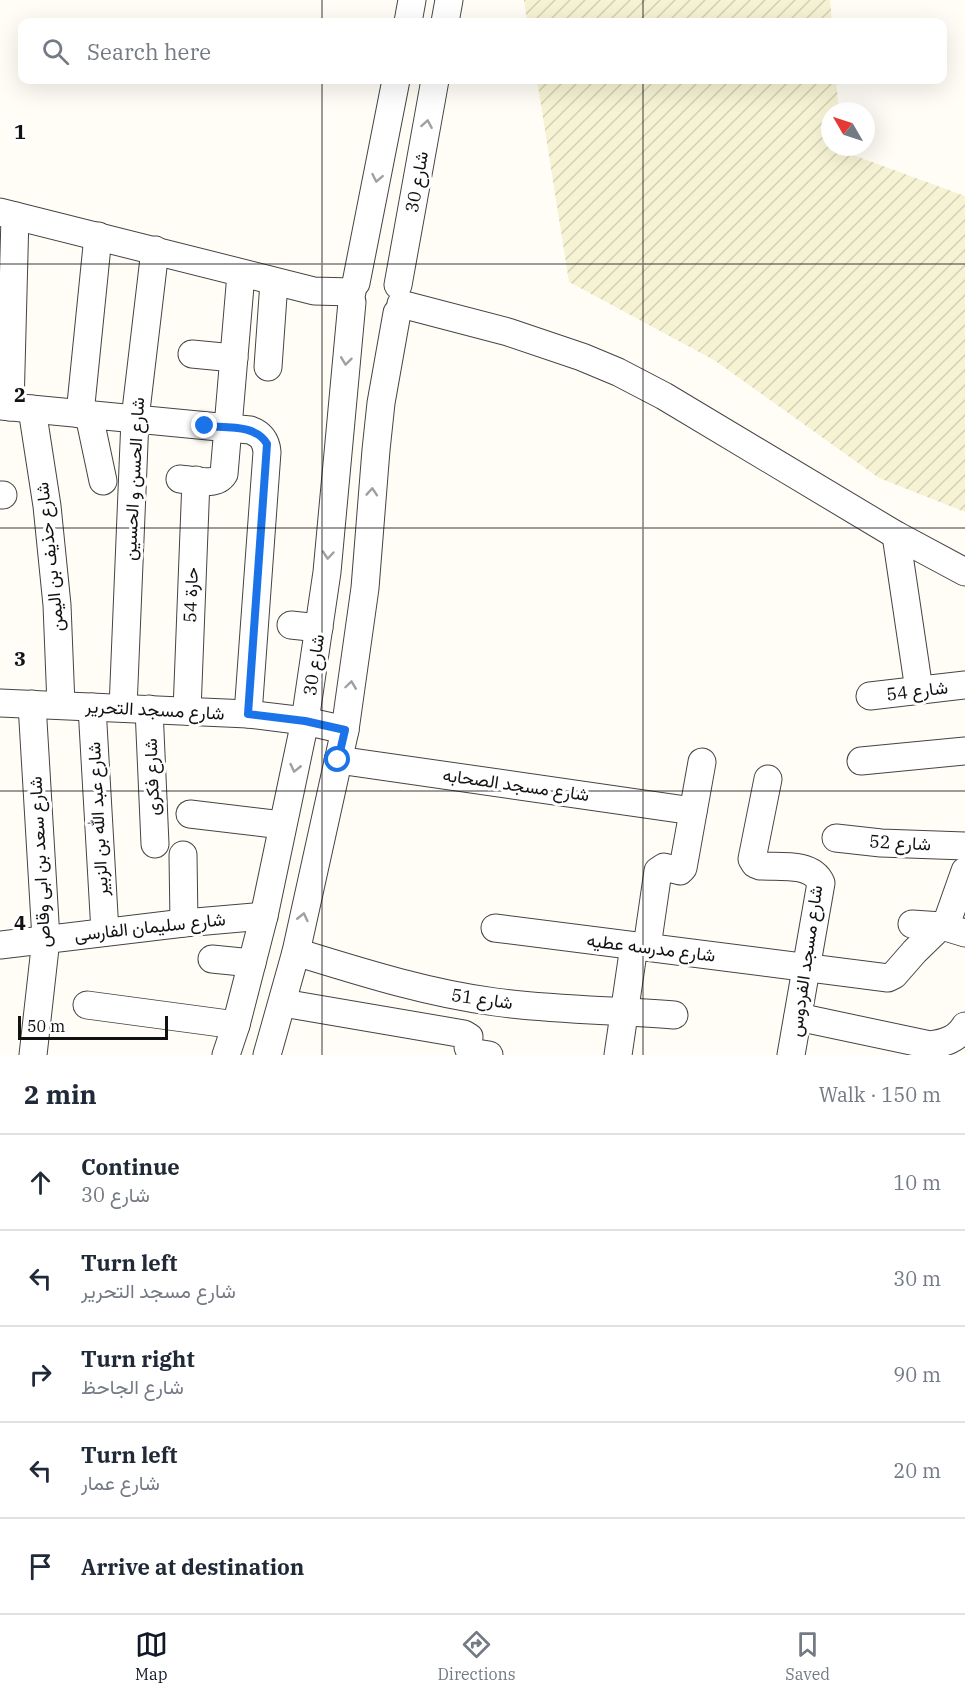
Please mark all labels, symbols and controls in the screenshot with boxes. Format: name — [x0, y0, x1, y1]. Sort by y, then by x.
search box — [18, 18, 947, 84]
icon: search — [39, 35, 72, 68]
text: Search here — [87, 37, 211, 66]
north arrow — [821, 102, 875, 156]
text: 1 — [14, 118, 26, 145]
one-way arrow — [420, 119, 433, 129]
street label: شارع 30 — [400, 149, 434, 215]
one-way arrow — [371, 173, 384, 183]
one-way arrow — [340, 356, 352, 365]
text: 2 — [14, 381, 26, 408]
street label: شارع الحسن و الحسين — [118, 397, 150, 561]
route end — [191, 412, 217, 438]
street label: شارع حذيف بن اليمن — [30, 481, 70, 633]
one-way arrow — [366, 487, 379, 496]
one-way arrow — [322, 550, 335, 559]
street label: حارة 54 — [178, 567, 203, 623]
street label: شارع 30 — [298, 633, 330, 697]
text: 3 — [14, 645, 26, 672]
street label: شارع 54 — [885, 675, 949, 707]
one-way arrow — [345, 681, 357, 690]
street label: شارع مسجد التحرير — [84, 694, 225, 726]
street label: شارع فكرى — [139, 738, 165, 816]
street label: شارع عبد الله بن الزبير — [82, 741, 114, 898]
route start — [324, 746, 350, 772]
one-way arrow — [289, 763, 302, 773]
street label: شارع مسجد الصحابه — [441, 763, 591, 807]
street label: شارع سعد بن ابى وقاص — [24, 776, 56, 948]
street label: شارع 52 — [868, 829, 932, 857]
street label: شارع مسجد الفردوس — [783, 884, 829, 1038]
street label: شارع سليمان الفارسى — [73, 907, 227, 947]
text: 4 — [14, 909, 26, 936]
one-way arrow — [296, 913, 309, 923]
street label: شارع مدرسه عطيه — [585, 928, 717, 968]
street label: شارع 51 — [450, 983, 514, 1015]
scale bar — [18, 1013, 168, 1040]
text: 50 m — [27, 1016, 65, 1036]
text: 2 min — [24, 1077, 97, 1111]
text: Walk · 150 m — [819, 1081, 941, 1108]
text: Continue — [81, 1152, 180, 1181]
icon: ahead — [24, 1166, 57, 1199]
text: 10 m — [893, 1169, 941, 1196]
text: شارع 30 — [81, 1181, 150, 1208]
text: Turn left — [81, 1248, 177, 1277]
icon: left — [24, 1262, 57, 1295]
text: 30 m — [893, 1265, 941, 1292]
text: شارع مسجد التحرير — [81, 1277, 236, 1304]
text: Turn right — [81, 1344, 195, 1373]
icon: right — [24, 1358, 57, 1391]
text: 90 m — [893, 1361, 941, 1388]
text: شارع الجاحظ — [81, 1373, 184, 1400]
text: Turn left — [81, 1440, 177, 1469]
icon: left — [24, 1454, 57, 1487]
text: 20 m — [893, 1457, 941, 1484]
text: شارع عمار — [81, 1469, 160, 1496]
icon: arrive — [24, 1550, 57, 1583]
text: Arrive at destination — [81, 1552, 304, 1581]
tab: Map — [135, 1628, 168, 1684]
tab: Directions — [438, 1628, 516, 1684]
tab: Saved — [785, 1628, 830, 1684]

